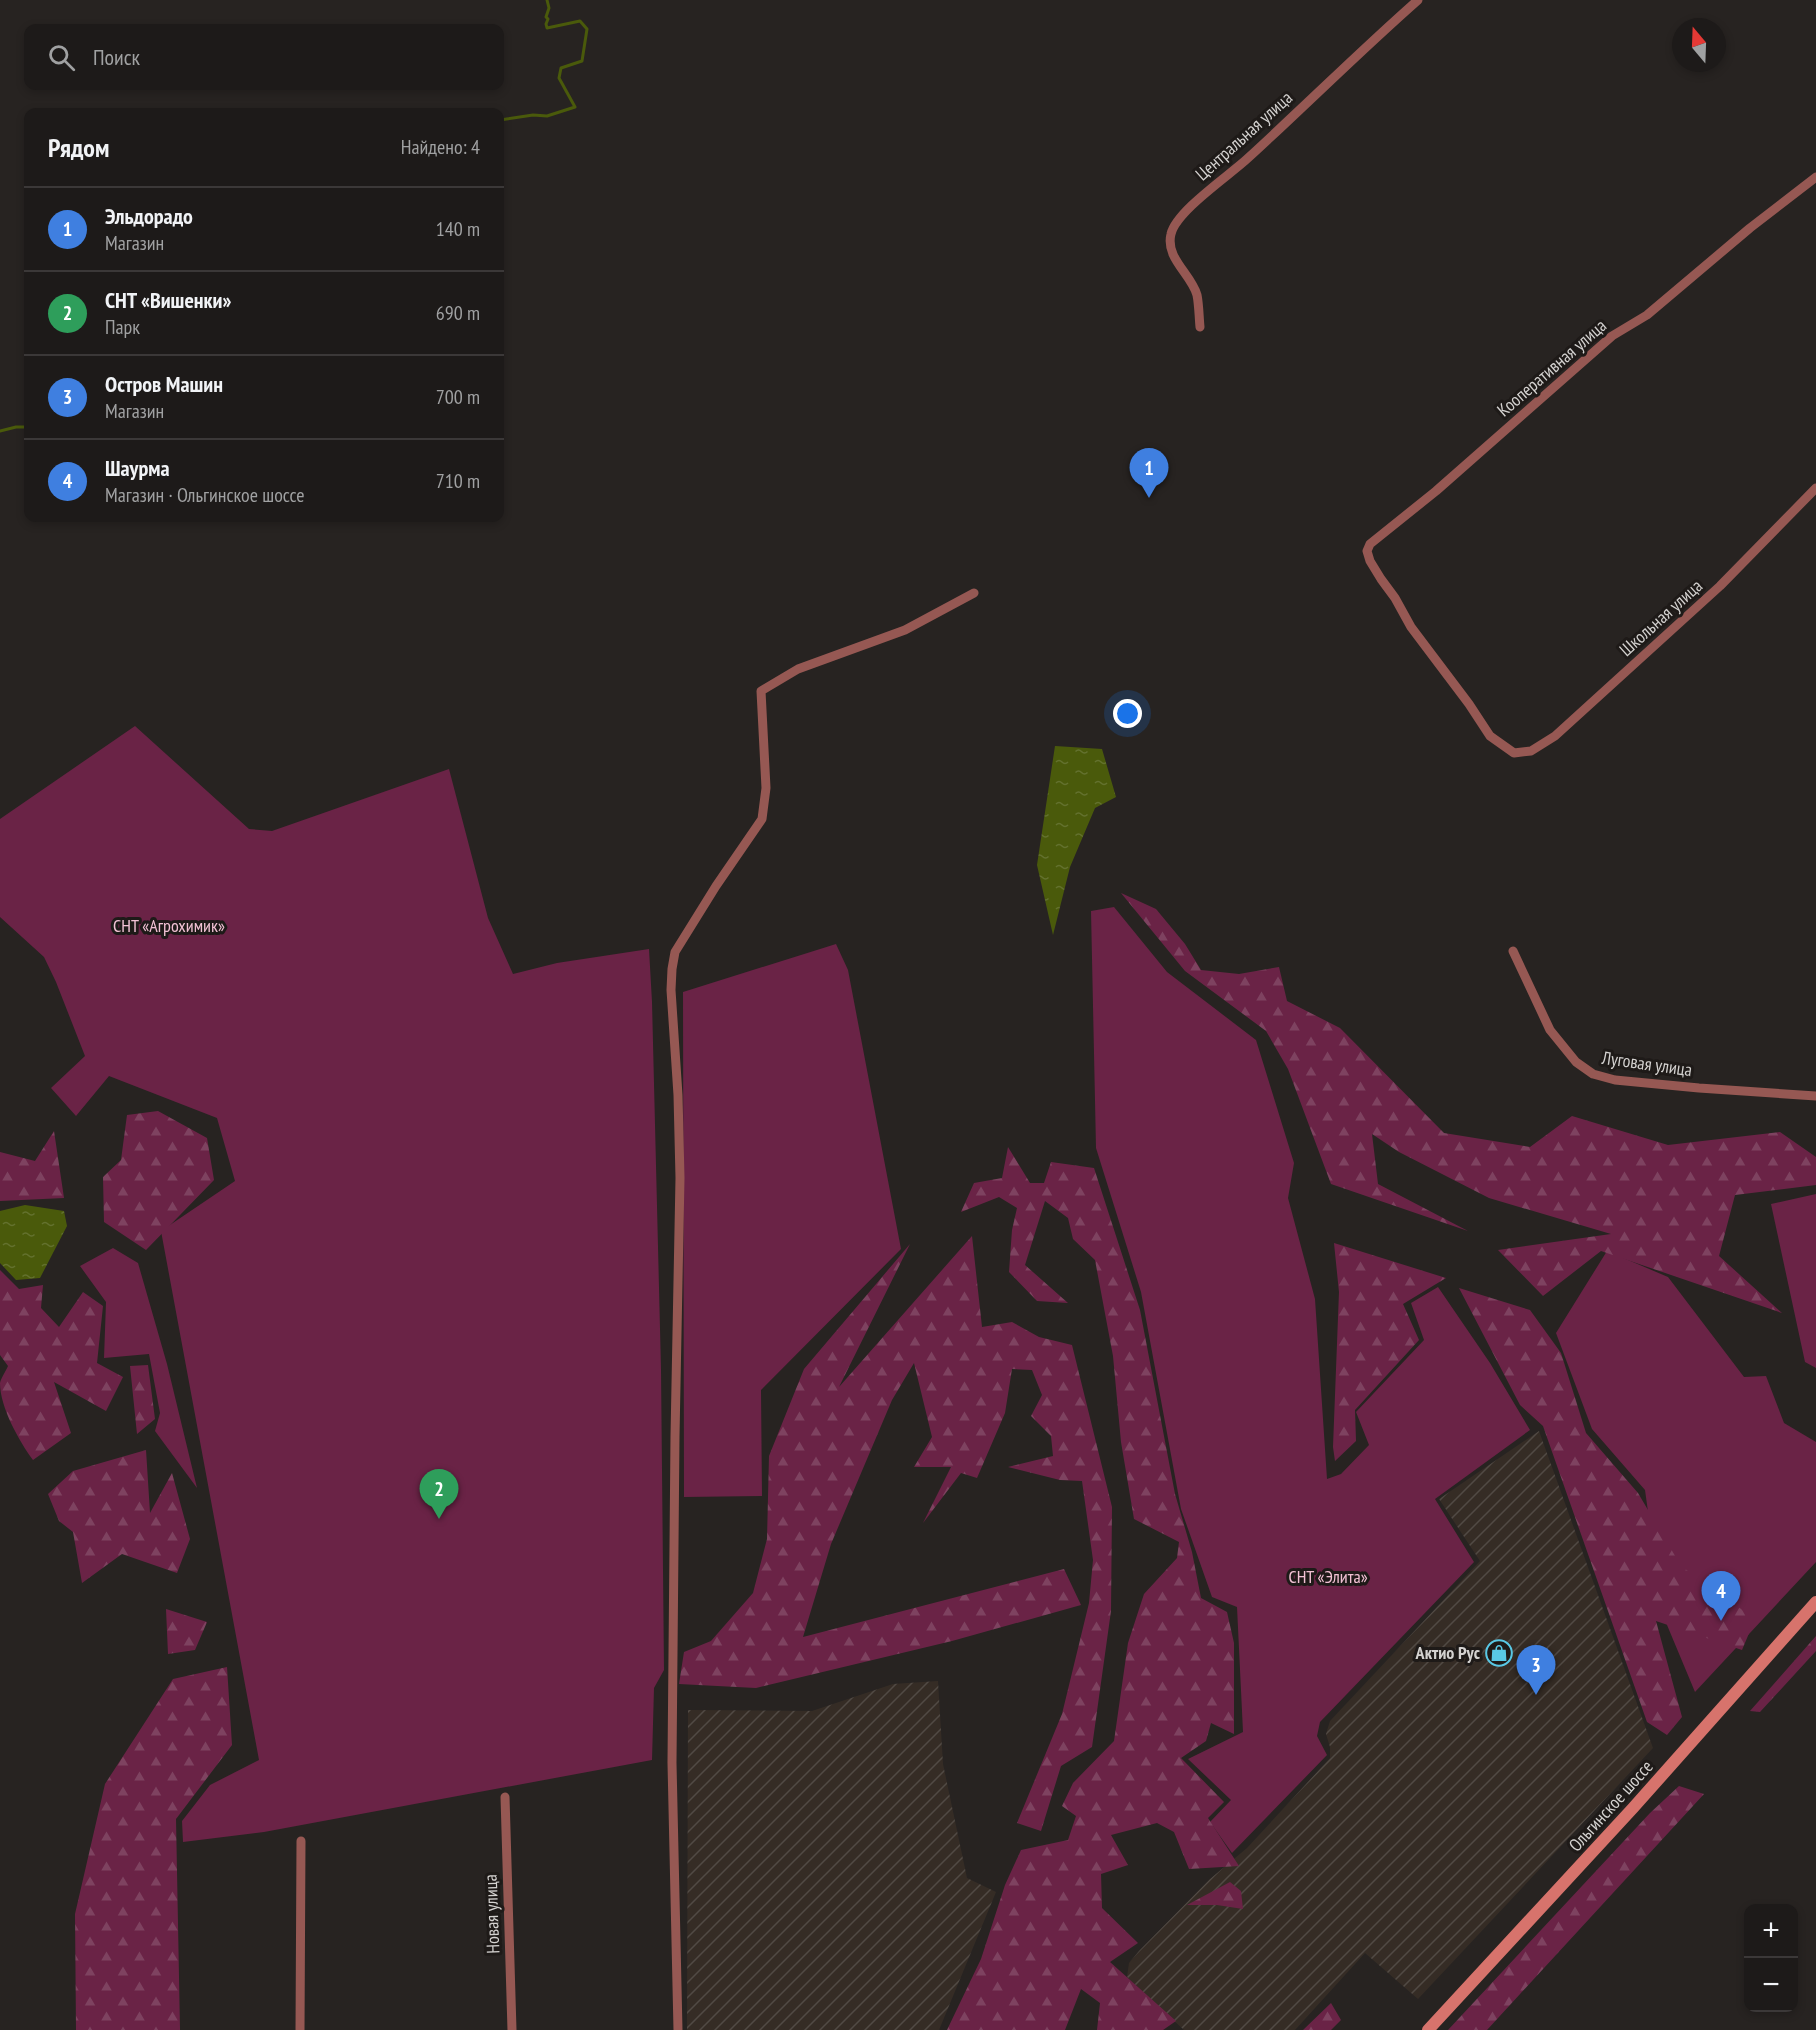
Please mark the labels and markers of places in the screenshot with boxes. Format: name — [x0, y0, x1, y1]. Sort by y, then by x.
pin: 1 — [1130, 448, 1168, 498]
pin: 2 — [420, 1470, 458, 1519]
pin: 4 — [1702, 1572, 1740, 1621]
shop icon: Актио Рус — [1484, 1638, 1514, 1668]
place label: Актио Рус — [1415, 1641, 1481, 1664]
pin: 3 — [1516, 1646, 1556, 1695]

